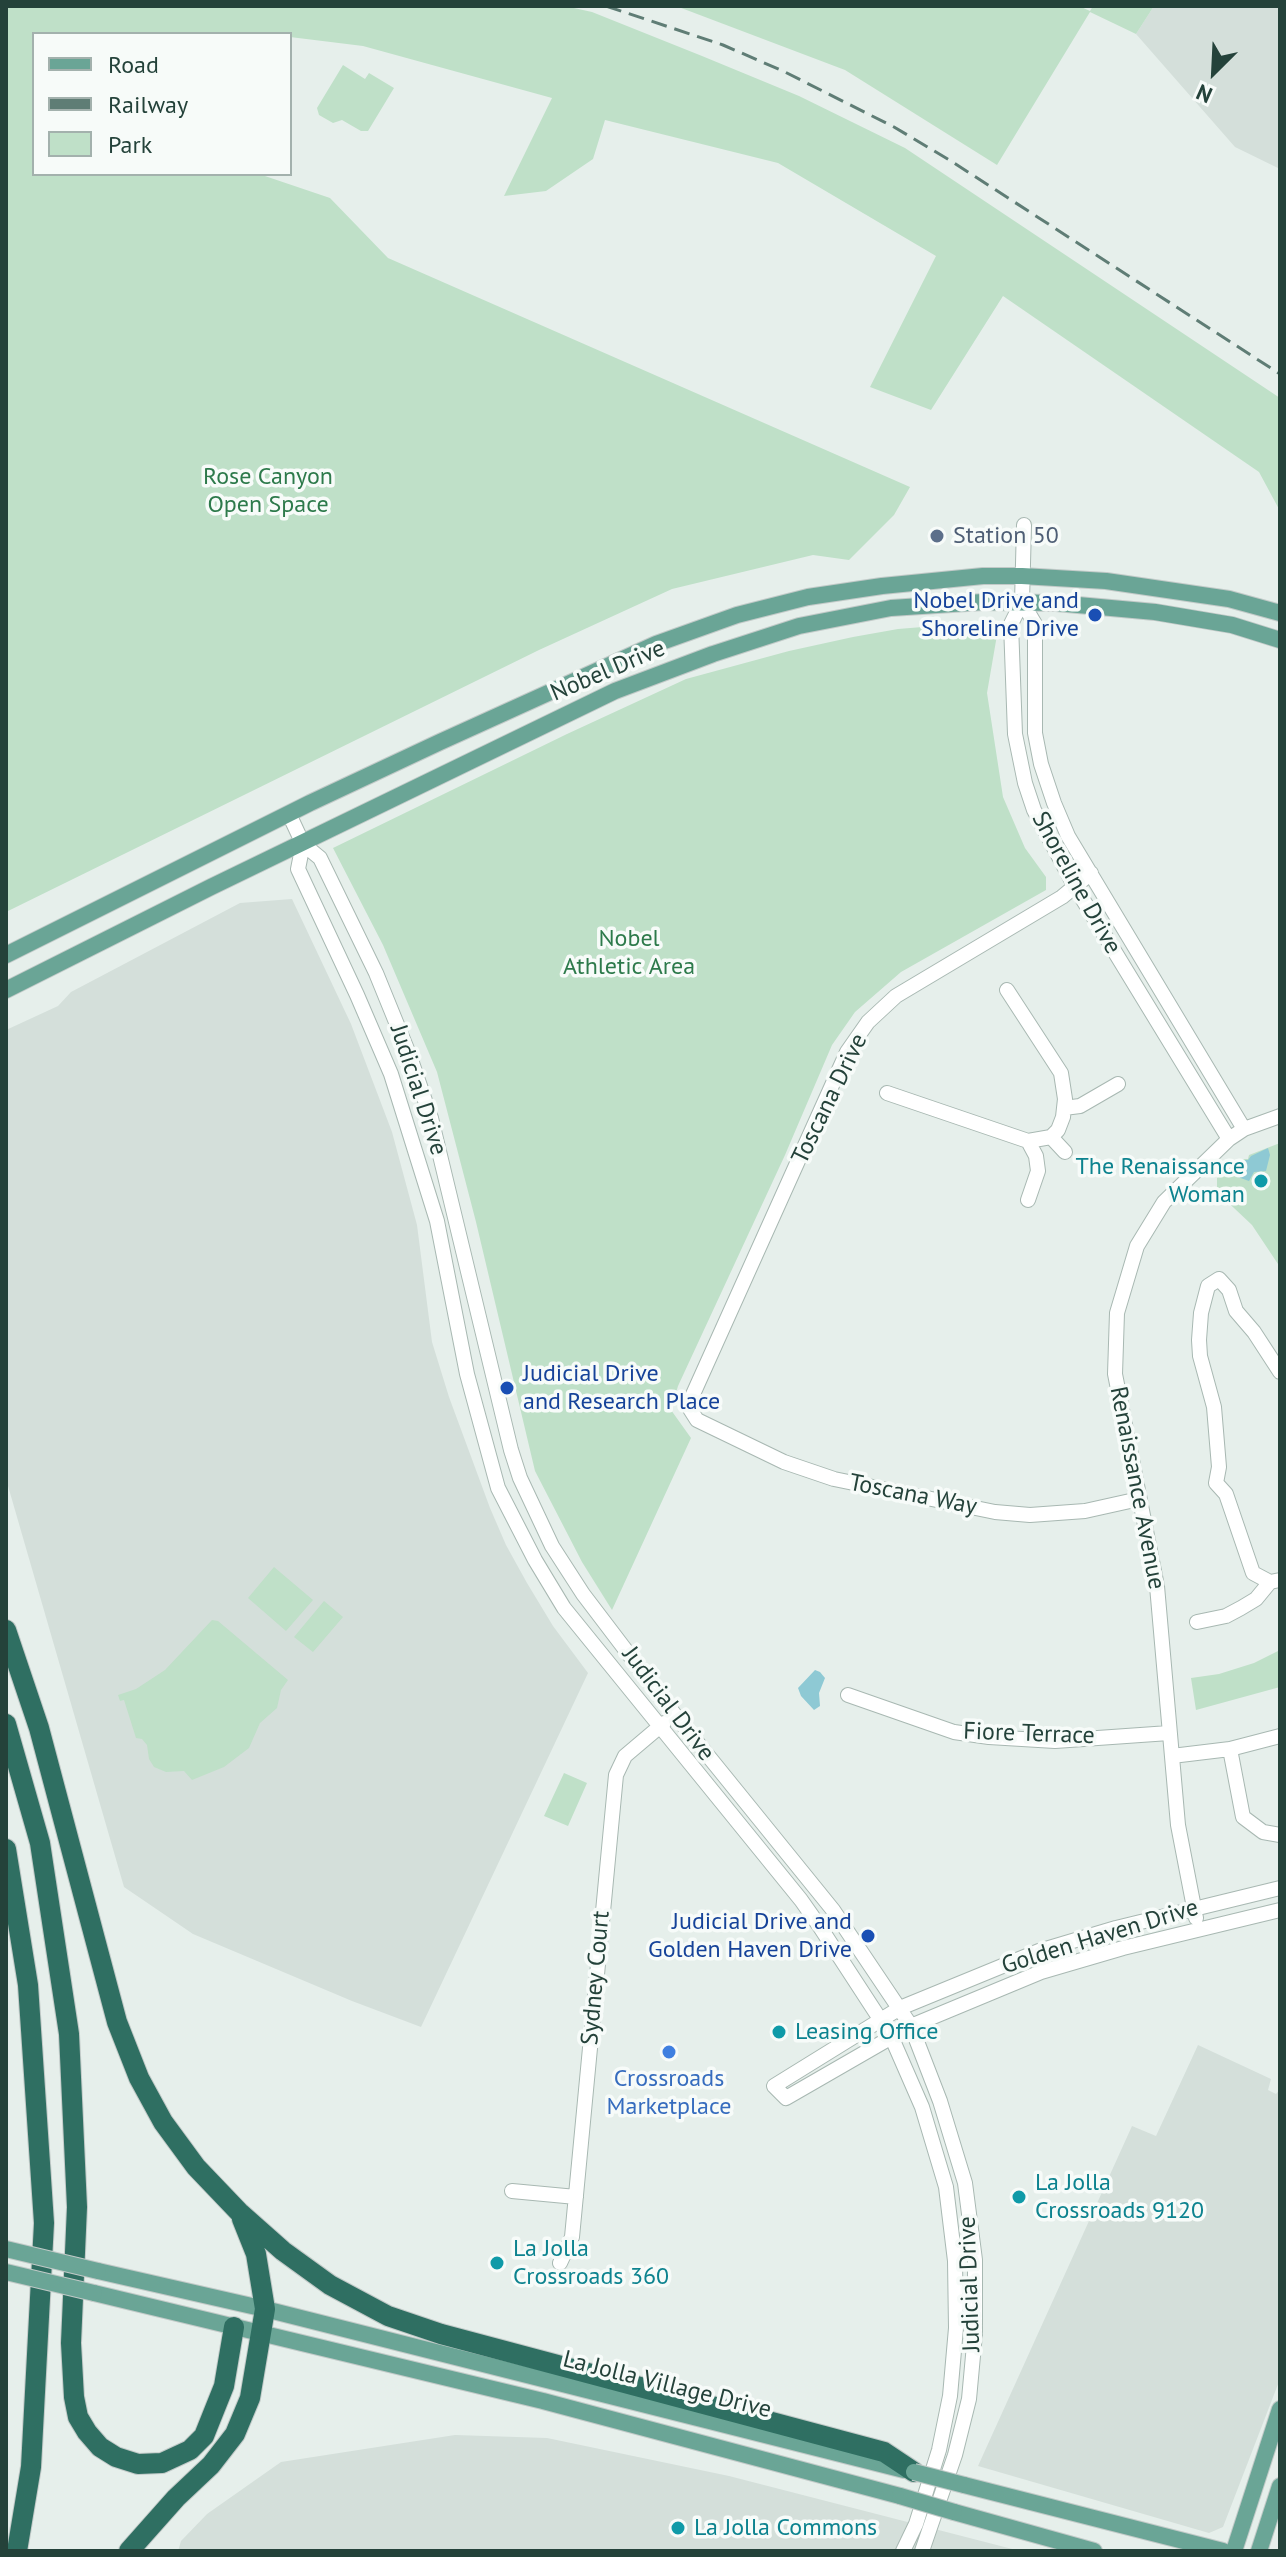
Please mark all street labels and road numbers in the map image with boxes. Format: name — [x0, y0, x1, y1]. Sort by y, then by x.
street label: Nobel Drive — [547, 634, 669, 708]
street label: Shoreline Drive — [1025, 807, 1127, 959]
street label: Judicial Drive — [383, 1021, 453, 1159]
street label: Toscana Drive — [786, 1029, 874, 1169]
street label: Renaissance Avenue — [1103, 1384, 1171, 1592]
street label: Toscana Way — [847, 1469, 979, 1521]
street label: Judicial Drive — [616, 1641, 720, 1767]
street label: Fiore Terrace — [963, 1717, 1095, 1751]
street label: Golden Haven Drive — [998, 1893, 1202, 1981]
street label: Sydney Court — [576, 1910, 616, 2046]
street label: Judicial Drive — [953, 2216, 987, 2352]
street label: La Jolla Village Drive — [560, 2345, 774, 2425]

